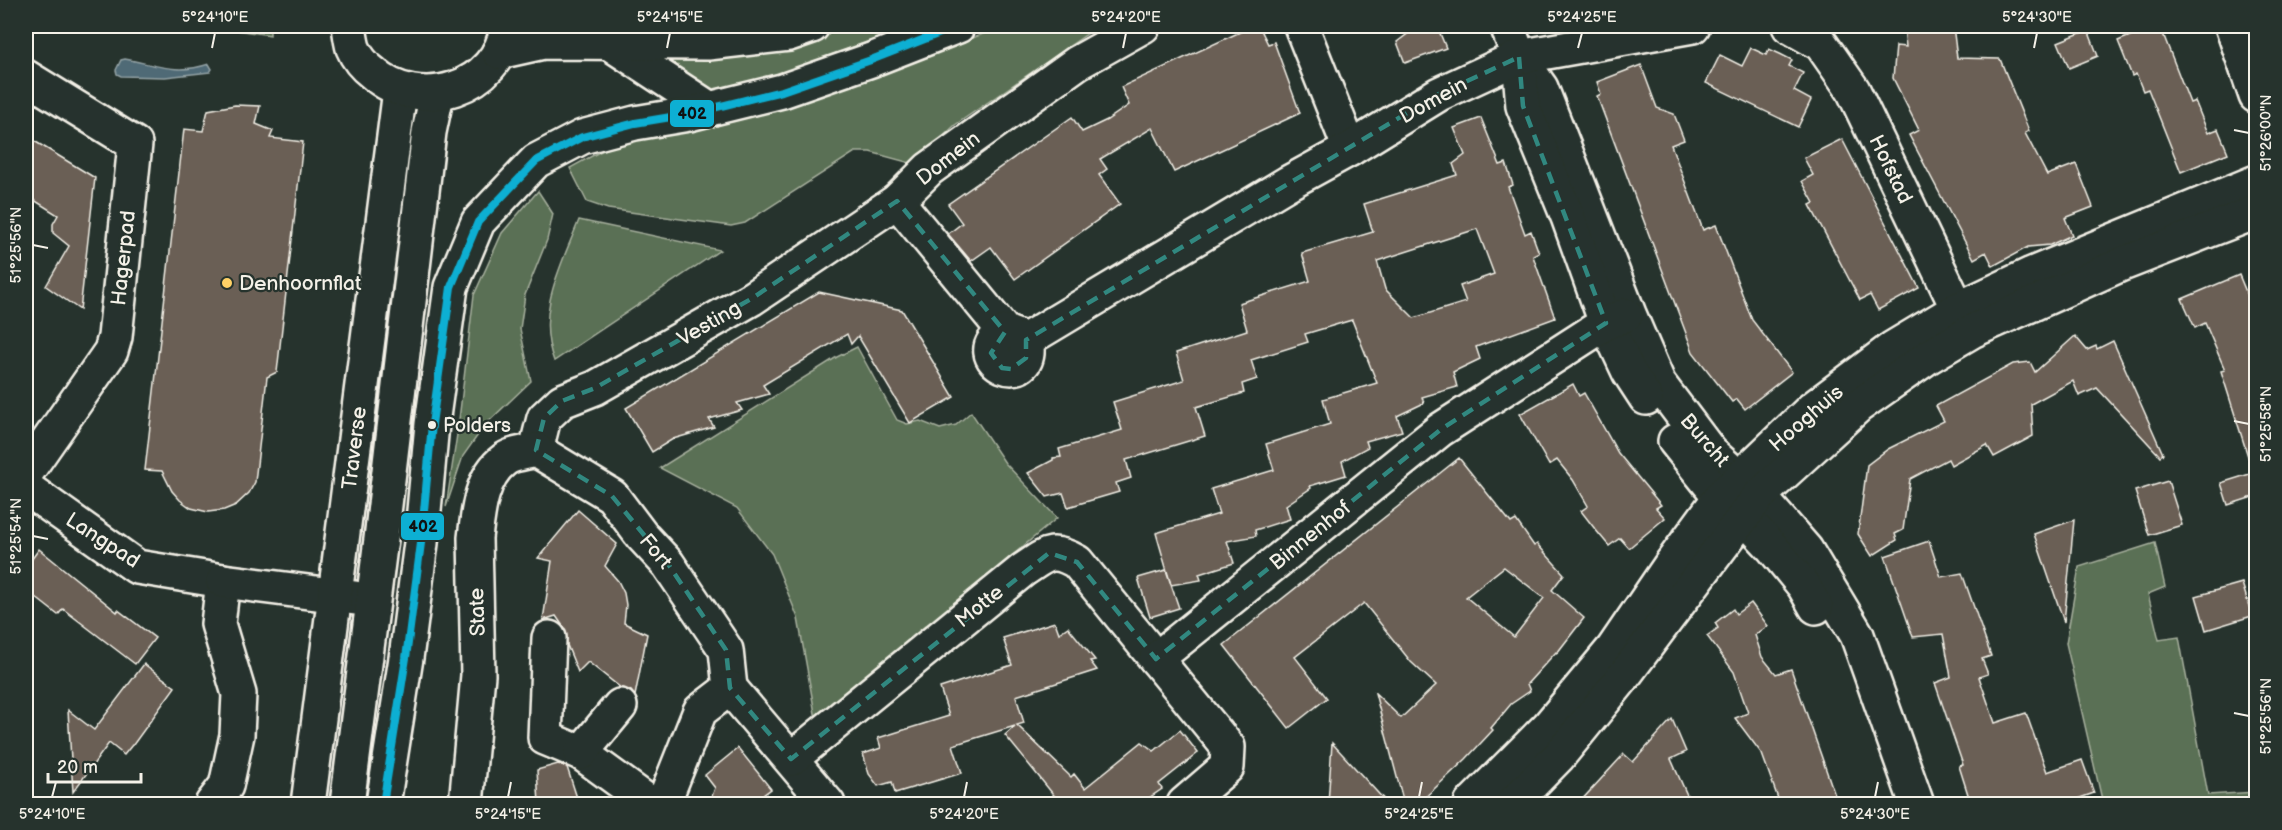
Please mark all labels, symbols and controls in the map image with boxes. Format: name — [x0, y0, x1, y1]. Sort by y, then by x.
text: 5°24'10"E — [182, 8, 248, 27]
text: 5°24'15"E — [637, 8, 703, 27]
text: 5°24'20"E — [1091, 8, 1161, 27]
text: 5°24'25"E — [1547, 8, 1617, 27]
text: 5°24'30"E — [2002, 8, 2072, 27]
street label: Domein — [1395, 72, 1471, 129]
text: 51°26'00"N — [2257, 94, 2276, 172]
line badge: 402 — [669, 99, 715, 128]
text: 402 — [678, 105, 707, 124]
street label: Domein — [912, 126, 985, 191]
street label: Hofstad — [1863, 131, 1918, 208]
text: 51°25'56"N — [7, 207, 26, 283]
street label: Hagerpad — [106, 209, 141, 307]
place label: Denhoornflat — [239, 271, 362, 296]
marker: Denhoornflat — [220, 276, 234, 290]
street label: Vesting — [673, 295, 746, 352]
street label: Hooghuis — [1764, 379, 1848, 457]
text: 51°25'58"N — [2257, 386, 2276, 462]
street label: Traverse — [337, 405, 372, 491]
street label: Burcht — [1675, 409, 1735, 473]
place label: Polders — [443, 414, 511, 438]
marker: Polders — [426, 419, 438, 431]
street label: Binnenhof — [1265, 495, 1356, 576]
text: 51°25'54"N — [7, 498, 26, 574]
street label: Langpad — [61, 507, 145, 574]
line badge: 402 — [400, 512, 445, 541]
text: 402 — [409, 518, 438, 537]
street label: Fort — [634, 529, 678, 574]
street label: Motte — [950, 580, 1008, 633]
street label: State — [464, 587, 491, 637]
text: 51°25'56"N — [2257, 678, 2276, 754]
scale bar — [48, 746, 141, 784]
text: 20 m — [57, 757, 98, 778]
text: 5°24'10"E — [19, 805, 85, 824]
text: 5°24'15"E — [475, 805, 541, 824]
text: 5°24'20"E — [929, 805, 999, 824]
text: 5°24'25"E — [1384, 805, 1454, 824]
text: 5°24'30"E — [1840, 805, 1910, 824]

